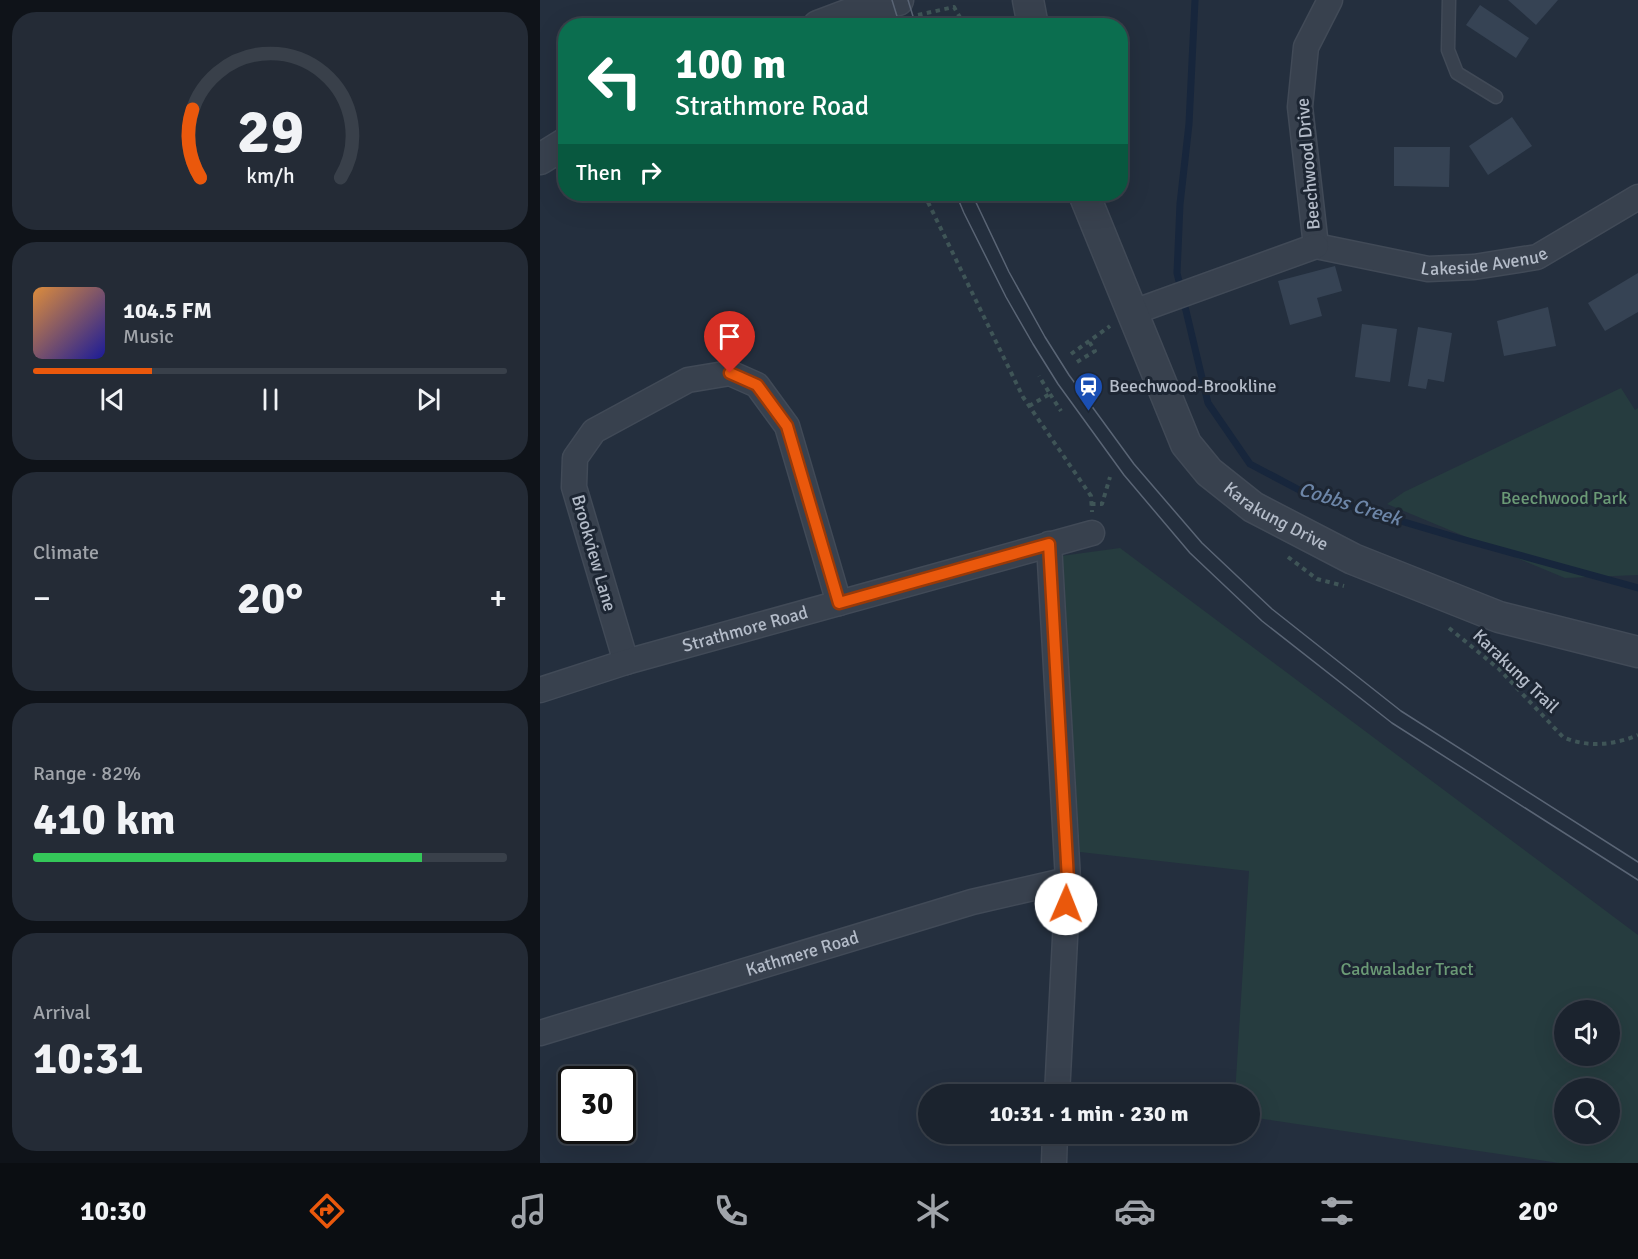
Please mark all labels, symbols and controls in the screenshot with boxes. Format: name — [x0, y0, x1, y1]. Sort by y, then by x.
text: 100 m — [675, 39, 786, 90]
icon: left — [576, 42, 654, 120]
text: Strathmore Road — [675, 90, 869, 123]
text: 29 — [236, 93, 304, 170]
street label: Beechwood Drive — [1291, 97, 1325, 231]
icon: right — [634, 156, 667, 189]
text: Then — [576, 159, 622, 186]
text: km/h — [246, 163, 294, 189]
street label: Lakeside Avenue — [1419, 242, 1552, 280]
text: 104.5 FM — [123, 297, 212, 324]
pin — [704, 311, 755, 373]
icon: arrive — [713, 320, 746, 353]
text: Music — [123, 324, 174, 349]
station icon: Beechwood-Brookline — [1072, 370, 1104, 412]
place label: Beechwood-Brookline — [1109, 375, 1277, 397]
icon: previous — [96, 383, 129, 416]
icon: pause — [254, 383, 287, 416]
icon: next — [412, 383, 445, 416]
street label: Karakung Drive — [1219, 477, 1332, 555]
water label: Cobbs Creek — [1296, 477, 1406, 532]
park label: Beechwood Park — [1501, 487, 1627, 509]
street label: Brookview Lane — [567, 492, 621, 614]
text: Climate — [33, 540, 99, 565]
text: 20° — [237, 571, 303, 626]
text: − — [33, 578, 51, 619]
text: + — [489, 578, 507, 619]
street label: Strathmore Road — [680, 601, 810, 657]
street label: Karakung Trail — [1468, 624, 1564, 718]
text: Range · 82% — [33, 761, 141, 786]
text: 410 km — [33, 792, 176, 847]
position arrow — [1034, 872, 1098, 936]
street label: Kathmere Road — [743, 926, 861, 981]
park label: Cadwalader Tract — [1340, 958, 1474, 980]
text: Arrival — [33, 1000, 91, 1025]
map controls — [1554, 1000, 1620, 1144]
button: sound — [1554, 1000, 1620, 1066]
text: 10:31 — [33, 1031, 143, 1086]
speed limit sign: 30 — [558, 1066, 636, 1144]
button: search — [1554, 1078, 1620, 1144]
text: 10:31 · 1 min · 230 m — [989, 1100, 1189, 1127]
icon: directions — [306, 1190, 348, 1232]
icon: music — [508, 1190, 550, 1232]
icon: phone — [710, 1190, 752, 1232]
icon: climate — [912, 1190, 954, 1232]
icon: car — [1114, 1190, 1156, 1232]
icon: filters — [1316, 1190, 1358, 1232]
text: 10:30 — [80, 1195, 146, 1228]
text: 20° — [1518, 1195, 1558, 1228]

